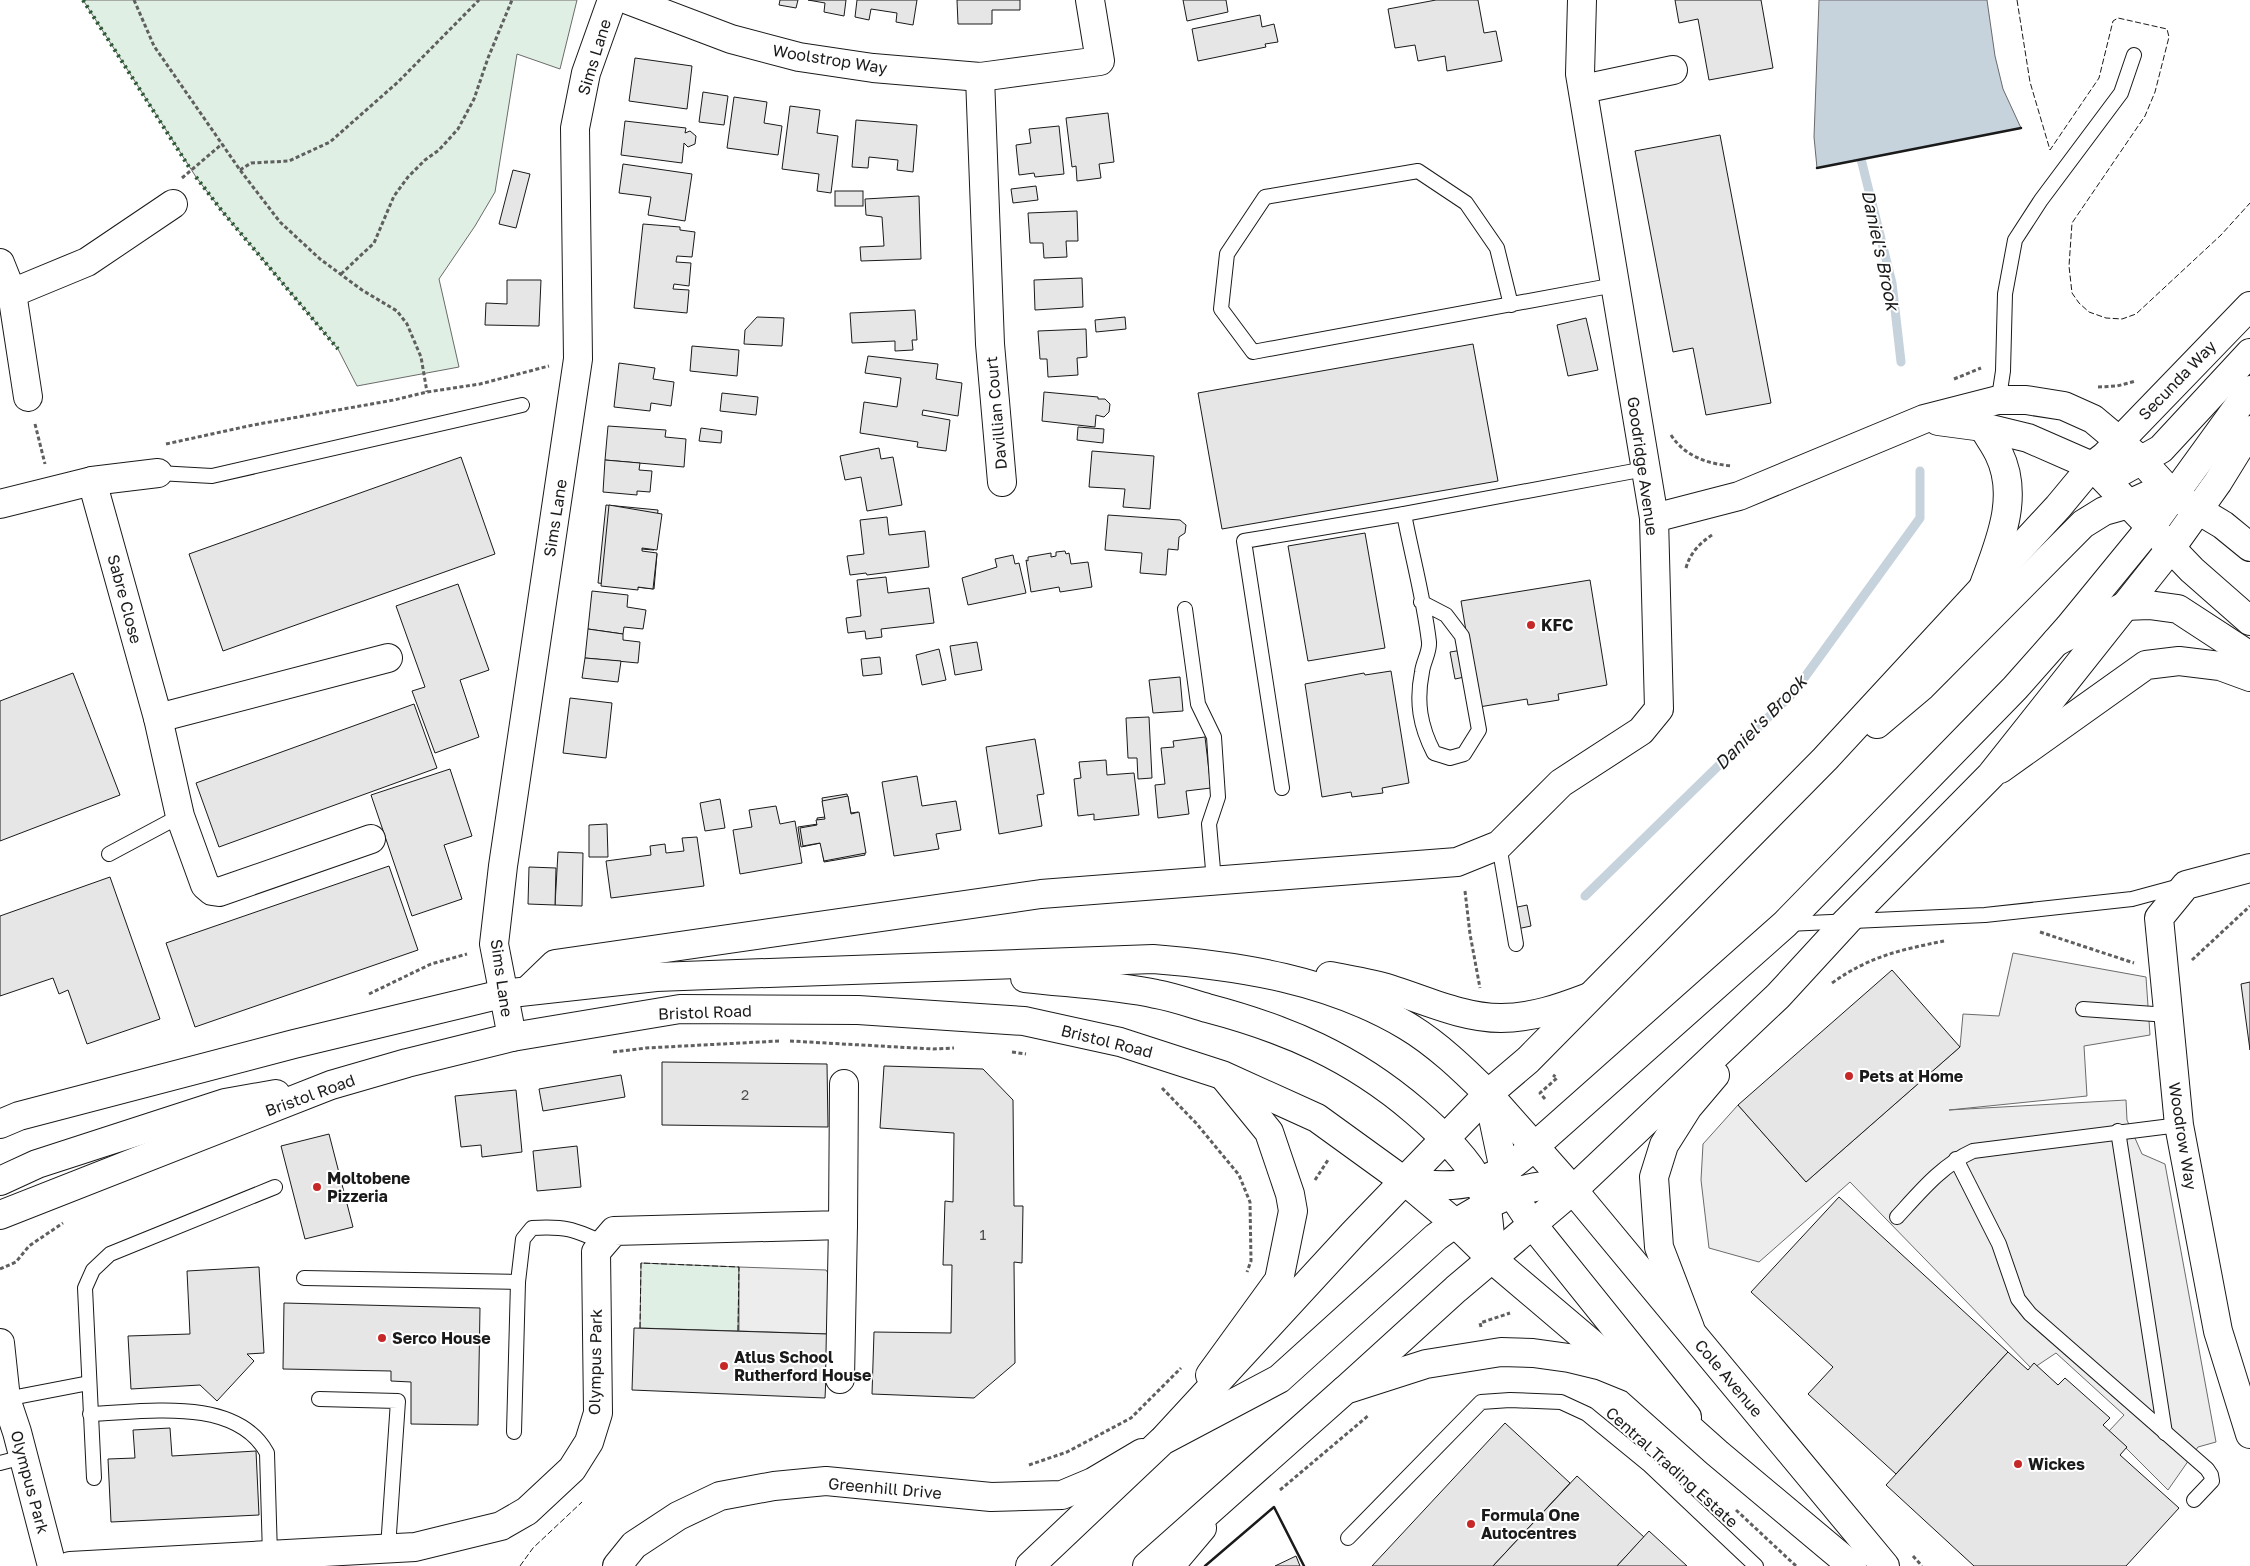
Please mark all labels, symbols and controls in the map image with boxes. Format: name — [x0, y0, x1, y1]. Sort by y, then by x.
street label: Sims Lane — [573, 16, 615, 98]
street label: Woolstrop Way — [771, 40, 889, 78]
water label: Daniel's Brook — [1857, 188, 1905, 314]
street label: Secunda Way — [2134, 336, 2220, 424]
street label: Davillian Court — [981, 355, 1011, 471]
street label: Goodridge Avenue — [1623, 395, 1663, 537]
street label: Sims Lane — [539, 478, 571, 558]
street label: Sabre Close — [103, 552, 147, 646]
place label: KFC — [1541, 615, 1573, 635]
marker: KFC — [1525, 619, 1537, 631]
water label: Daniel's Brook — [1709, 669, 1812, 774]
street label: Sims Lane — [487, 938, 517, 1018]
street label: Bristol Road — [658, 1000, 752, 1024]
street label: Bristol Road — [1059, 1020, 1155, 1062]
place label: Pets at Home — [1859, 1066, 1963, 1086]
street label: Bristol Road — [262, 1070, 358, 1120]
marker: Pets at Home — [1843, 1070, 1855, 1082]
street label: Woodrow Way — [2165, 1081, 2201, 1191]
house number: 2 — [741, 1086, 749, 1103]
place label: Moltobene Pizzeria — [327, 1168, 410, 1206]
marker: Moltobene Pizzeria — [311, 1181, 323, 1193]
house number: 1 — [980, 1226, 987, 1243]
street label: Olympus Park — [584, 1309, 606, 1415]
place label: Serco House — [392, 1328, 491, 1348]
marker: Serco House — [376, 1332, 388, 1344]
street label: Cole Avenue — [1691, 1335, 1767, 1421]
place label: Atlus School Rutherford House — [734, 1347, 871, 1385]
marker: Atlus School Rutherford House — [718, 1360, 730, 1372]
street label: Central Trading Estate — [1602, 1402, 1742, 1532]
street label: Olympus Park — [7, 1428, 53, 1536]
place label: Wickes — [2028, 1454, 2085, 1474]
marker: Wickes — [2012, 1458, 2024, 1470]
street label: Greenhill Drive — [827, 1473, 943, 1503]
place label: Formula One Autocentres — [1481, 1505, 1580, 1543]
marker: Formula One Autocentres — [1465, 1518, 1477, 1530]

